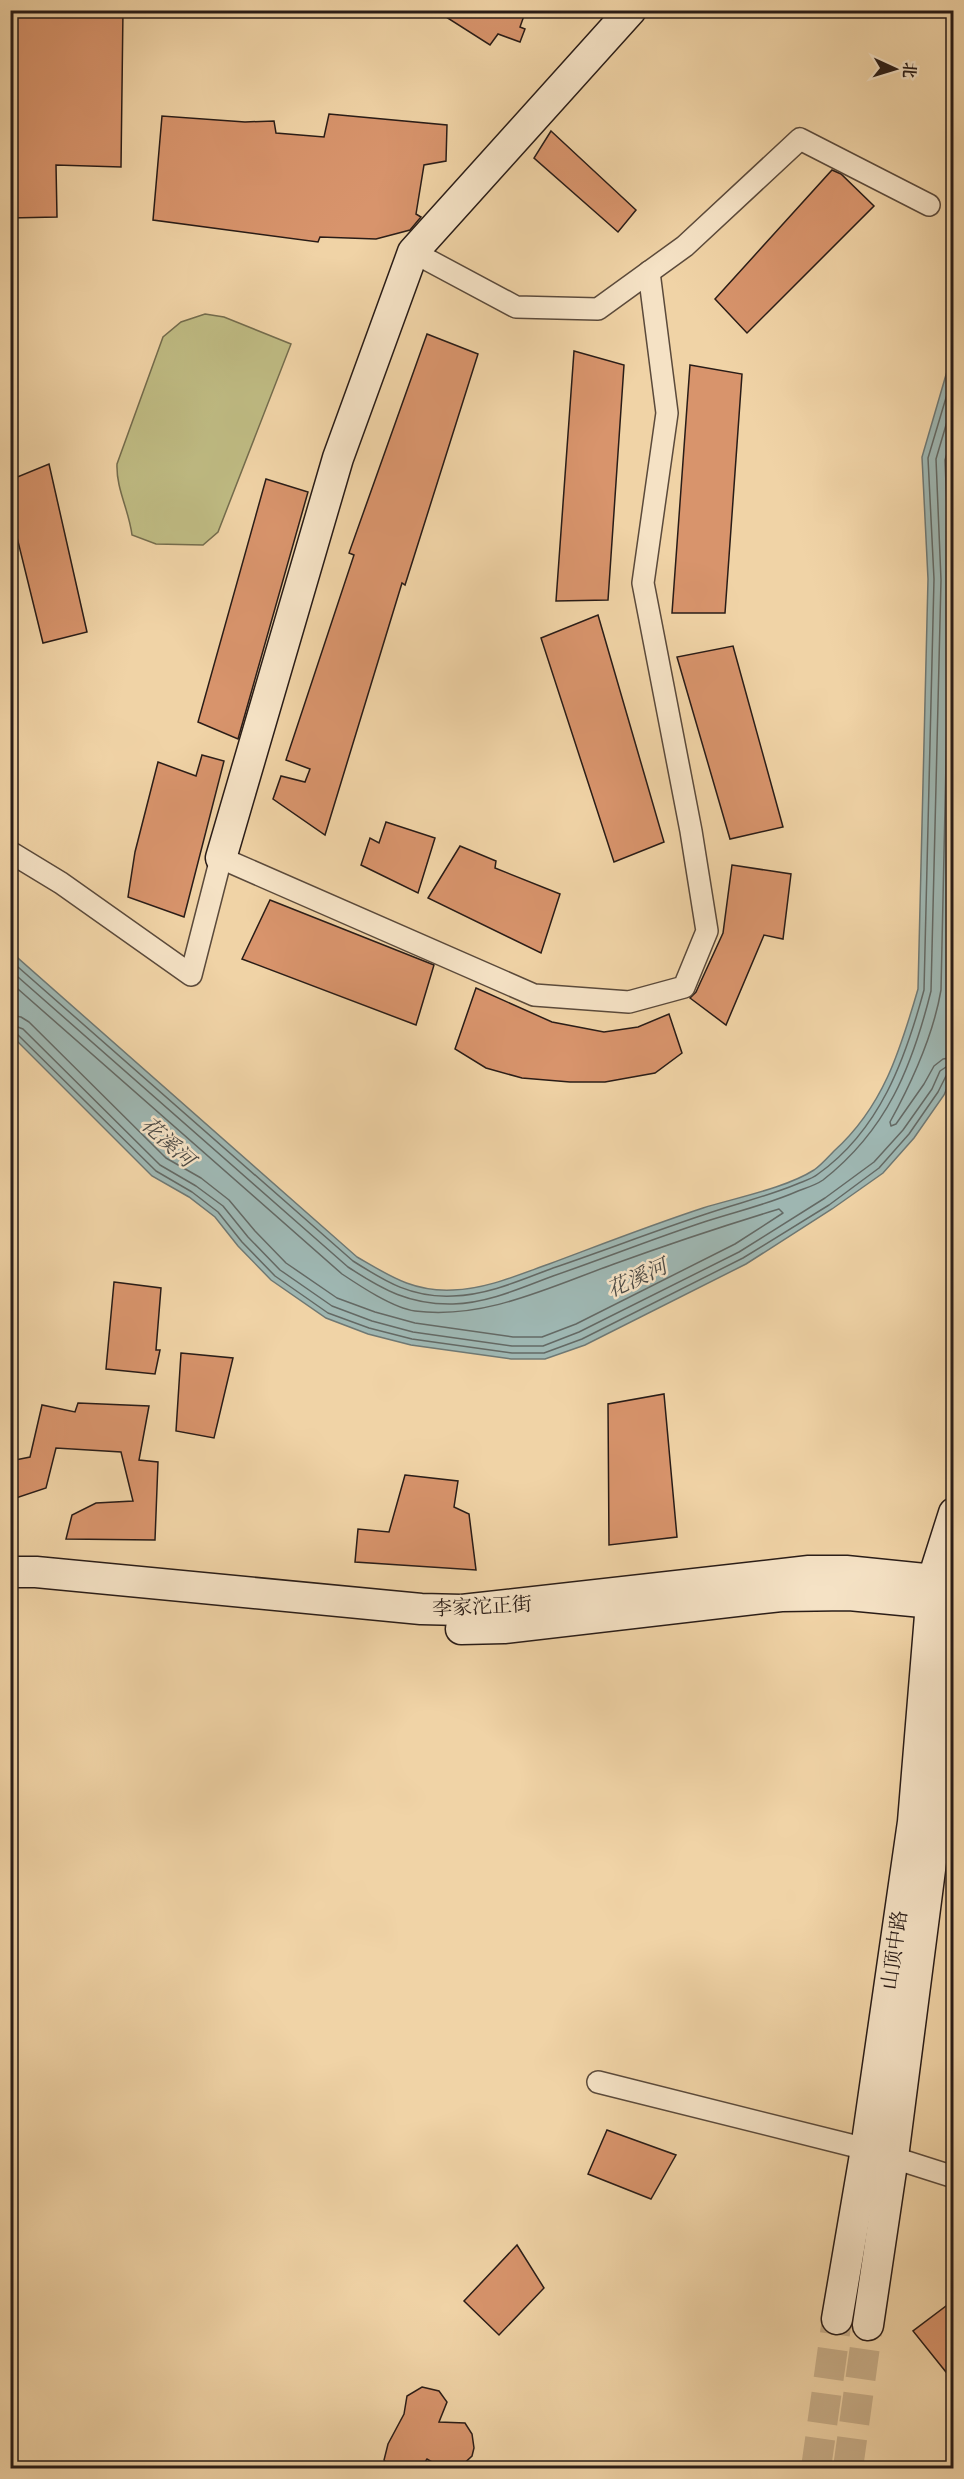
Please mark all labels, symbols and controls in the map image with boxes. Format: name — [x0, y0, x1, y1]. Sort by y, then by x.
north arrow — [865, 39, 925, 99]
text: 北 — [898, 61, 920, 79]
water label: 花溪河 — [135, 1112, 202, 1176]
water label: 花溪河 — [603, 1253, 675, 1304]
street label: 李家沱正街 — [431, 1592, 533, 1623]
street label: 山顶中路 — [878, 1909, 913, 1992]

